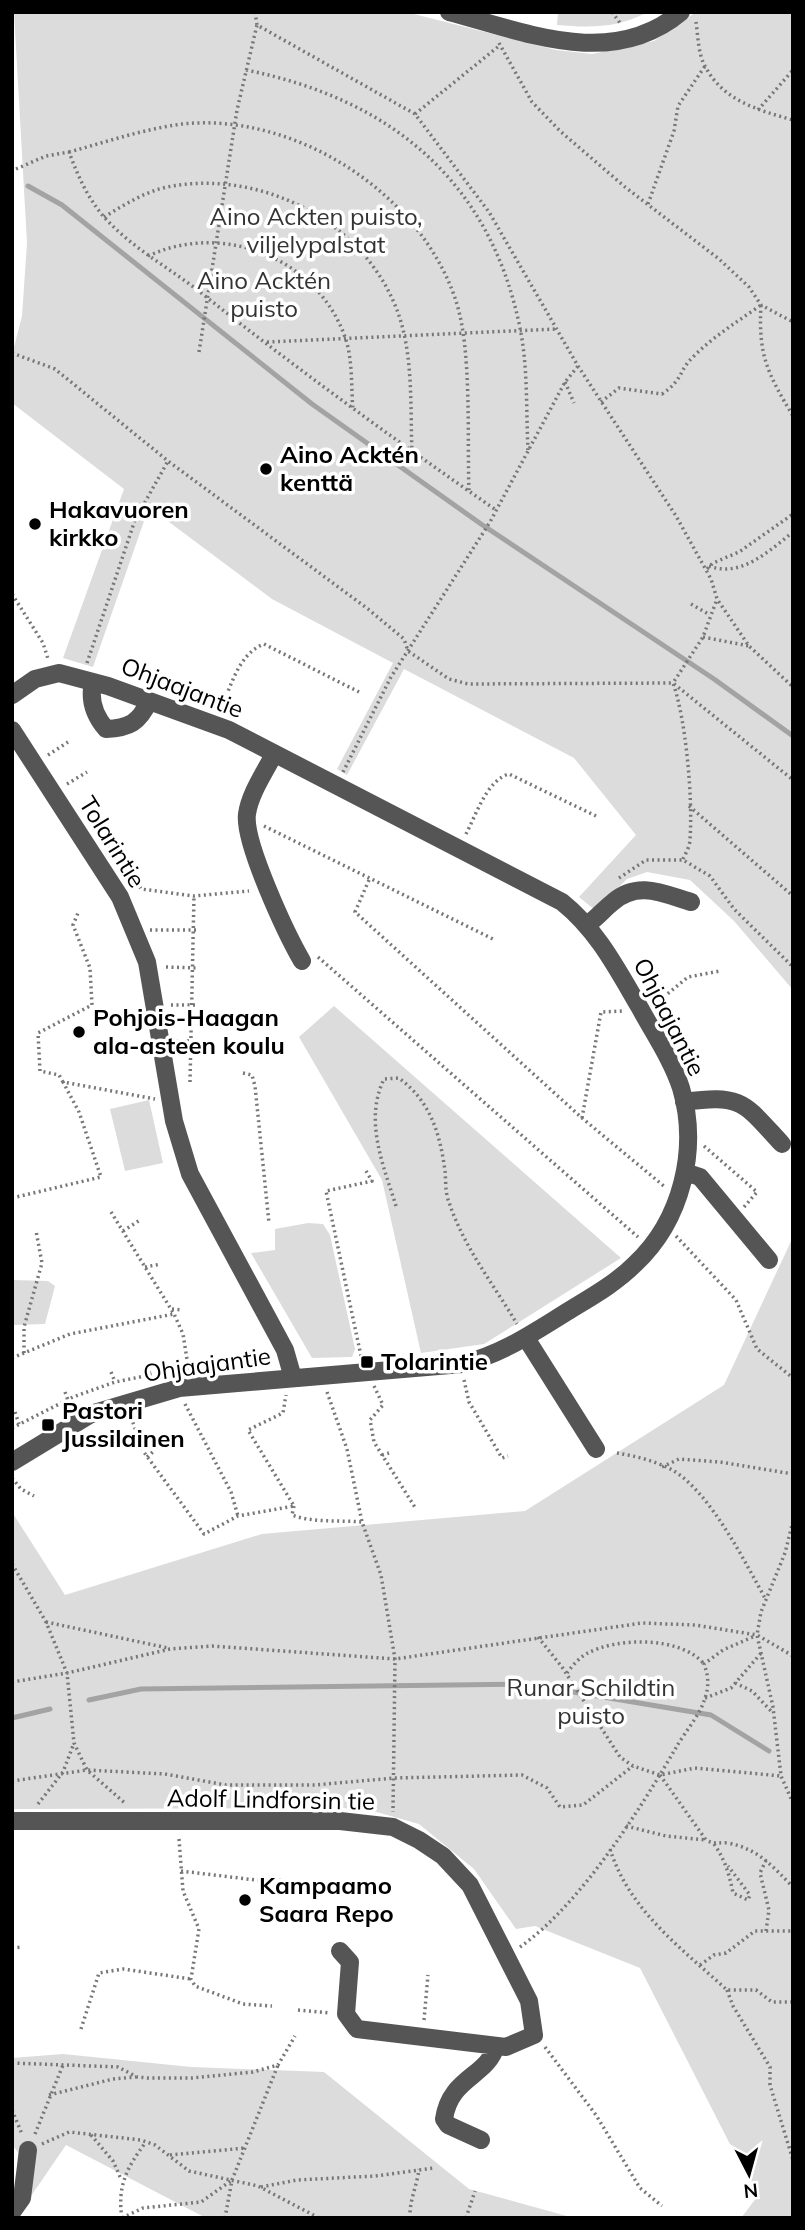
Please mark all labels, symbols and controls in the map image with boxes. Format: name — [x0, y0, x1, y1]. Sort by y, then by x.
park label: Aino Ackten puisto, viljelypalstat — [209, 201, 423, 259]
park label: Aino Acktén puisto — [197, 265, 331, 323]
place label: Aino Acktén kenttä — [280, 439, 419, 497]
marker: Aino Acktén kenttä — [258, 461, 274, 477]
place label: Hakavuoren kirkko — [49, 494, 189, 552]
marker: Hakavuoren kirkko — [27, 516, 43, 532]
street label: Ohjaajantie — [117, 650, 248, 724]
street label: Tolarintie — [73, 790, 153, 893]
street label: Ohjaajantie — [627, 953, 712, 1081]
place label: Pohjois-Haagan ala-asteen koulu — [93, 1002, 285, 1060]
marker: Pohjois-Haagan ala-asteen koulu — [71, 1024, 87, 1040]
street label: Ohjaajantie — [141, 1340, 273, 1388]
place label: Tolarintie — [381, 1346, 488, 1376]
marker: Tolarintie — [359, 1354, 375, 1370]
place label: Pastori Jussilainen — [62, 1395, 185, 1453]
marker: Pastori Jussilainen — [40, 1417, 56, 1433]
park label: Runar Schildtin puisto — [507, 1672, 675, 1730]
street label: Adolf Lindforsin tie — [167, 1782, 375, 1816]
place label: Kampaamo Saara Repo — [259, 1870, 394, 1928]
marker: Kampaamo Saara Repo — [237, 1892, 253, 1908]
north arrow — [714, 2139, 784, 2209]
text: N — [742, 2178, 759, 2204]

